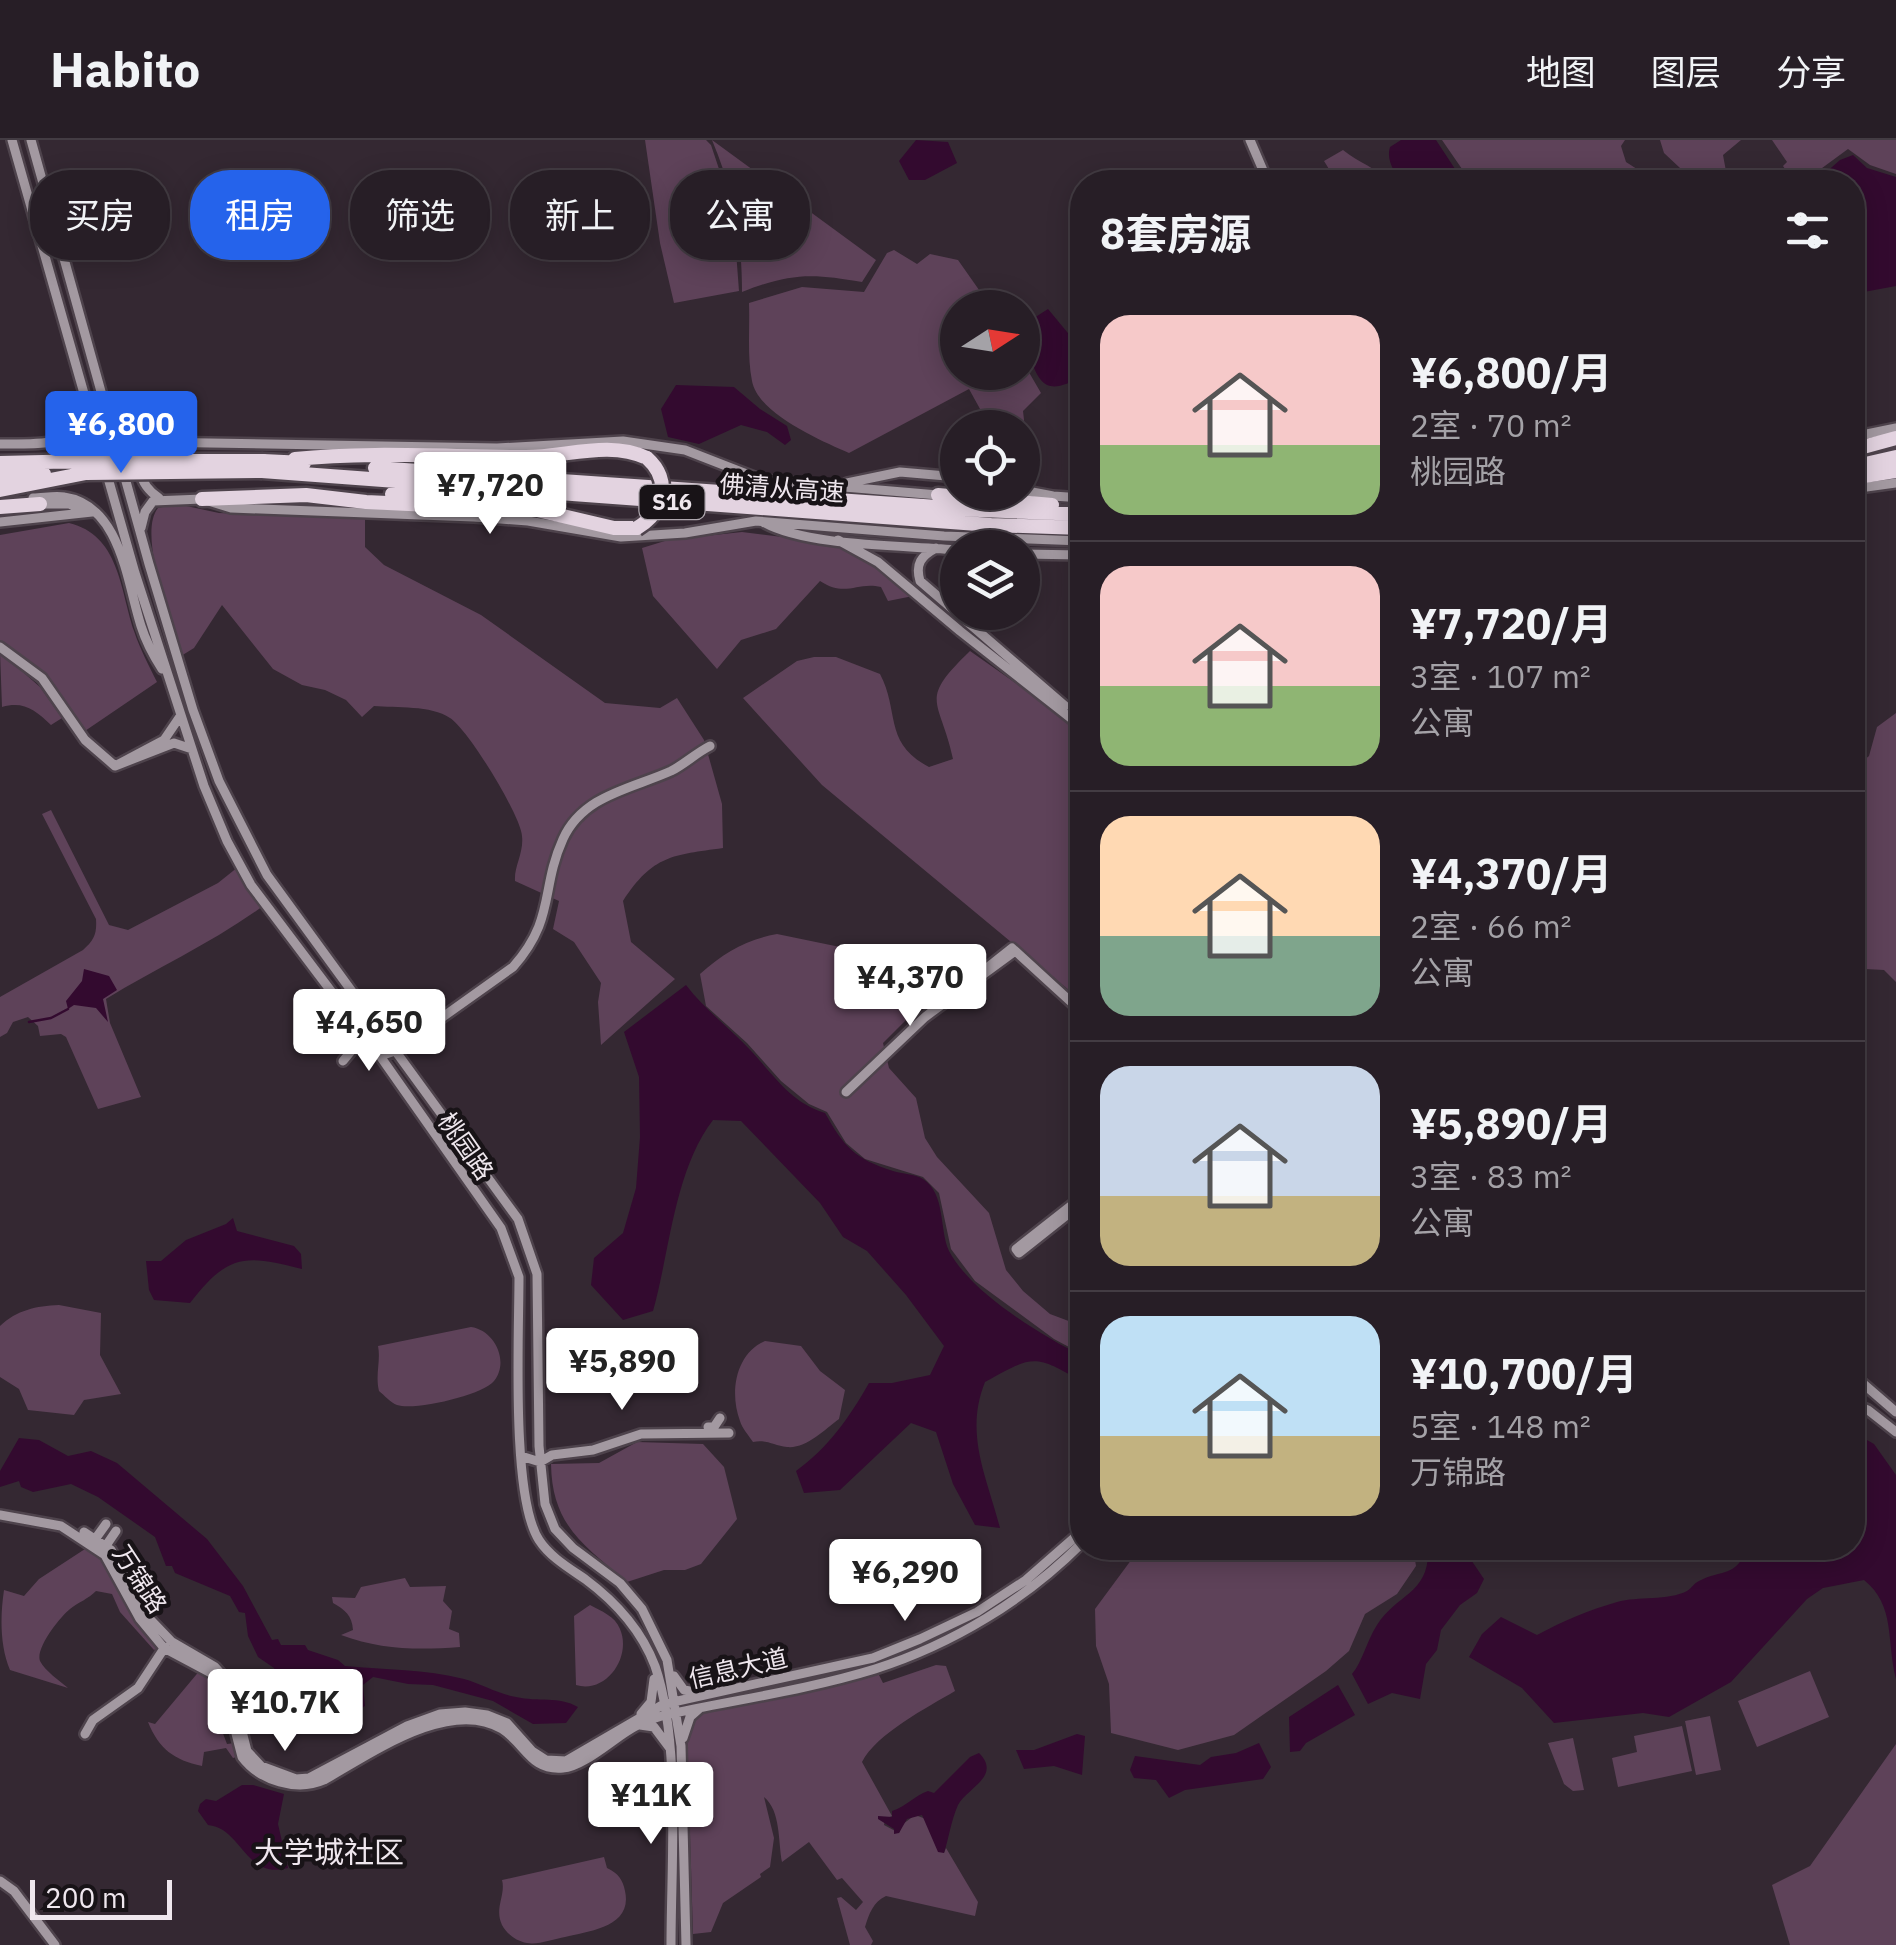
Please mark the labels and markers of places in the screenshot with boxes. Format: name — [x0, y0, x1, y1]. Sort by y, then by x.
pin: ¥6,800 — [40, 391, 202, 476]
pin: ¥7,720 — [409, 452, 571, 537]
pin: ¥4,370 — [829, 944, 991, 1029]
pin: ¥4,650 — [288, 989, 450, 1074]
pin: ¥5,890 — [541, 1328, 703, 1413]
pin: ¥6,290 — [824, 1539, 986, 1624]
pin: ¥10.7K — [204, 1669, 366, 1754]
pin: ¥11K — [592, 1762, 710, 1847]

